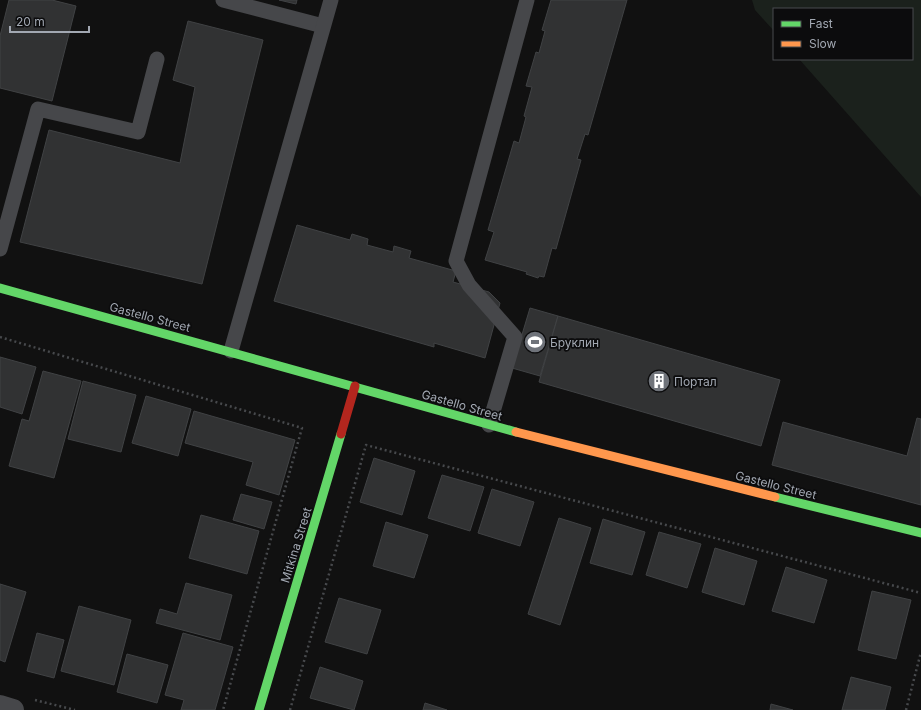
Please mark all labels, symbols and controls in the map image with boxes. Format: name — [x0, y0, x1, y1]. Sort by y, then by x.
scale bar — [10, 8, 89, 34]
legend — [773, 8, 913, 60]
text: 20 m — [16, 14, 45, 29]
text: Fast — [809, 16, 833, 31]
text: Slow — [809, 36, 837, 51]
street label: Gastello Street — [108, 299, 192, 335]
sports icon: Бруклин — [522, 329, 548, 355]
place label: Бруклин — [550, 335, 599, 350]
building icon: Портал — [646, 368, 672, 394]
place label: Портал — [674, 374, 717, 389]
street label: Gastello Street — [420, 386, 504, 424]
street label: Gastello Street — [734, 468, 818, 502]
street label: Mitkina Street — [277, 505, 315, 585]

